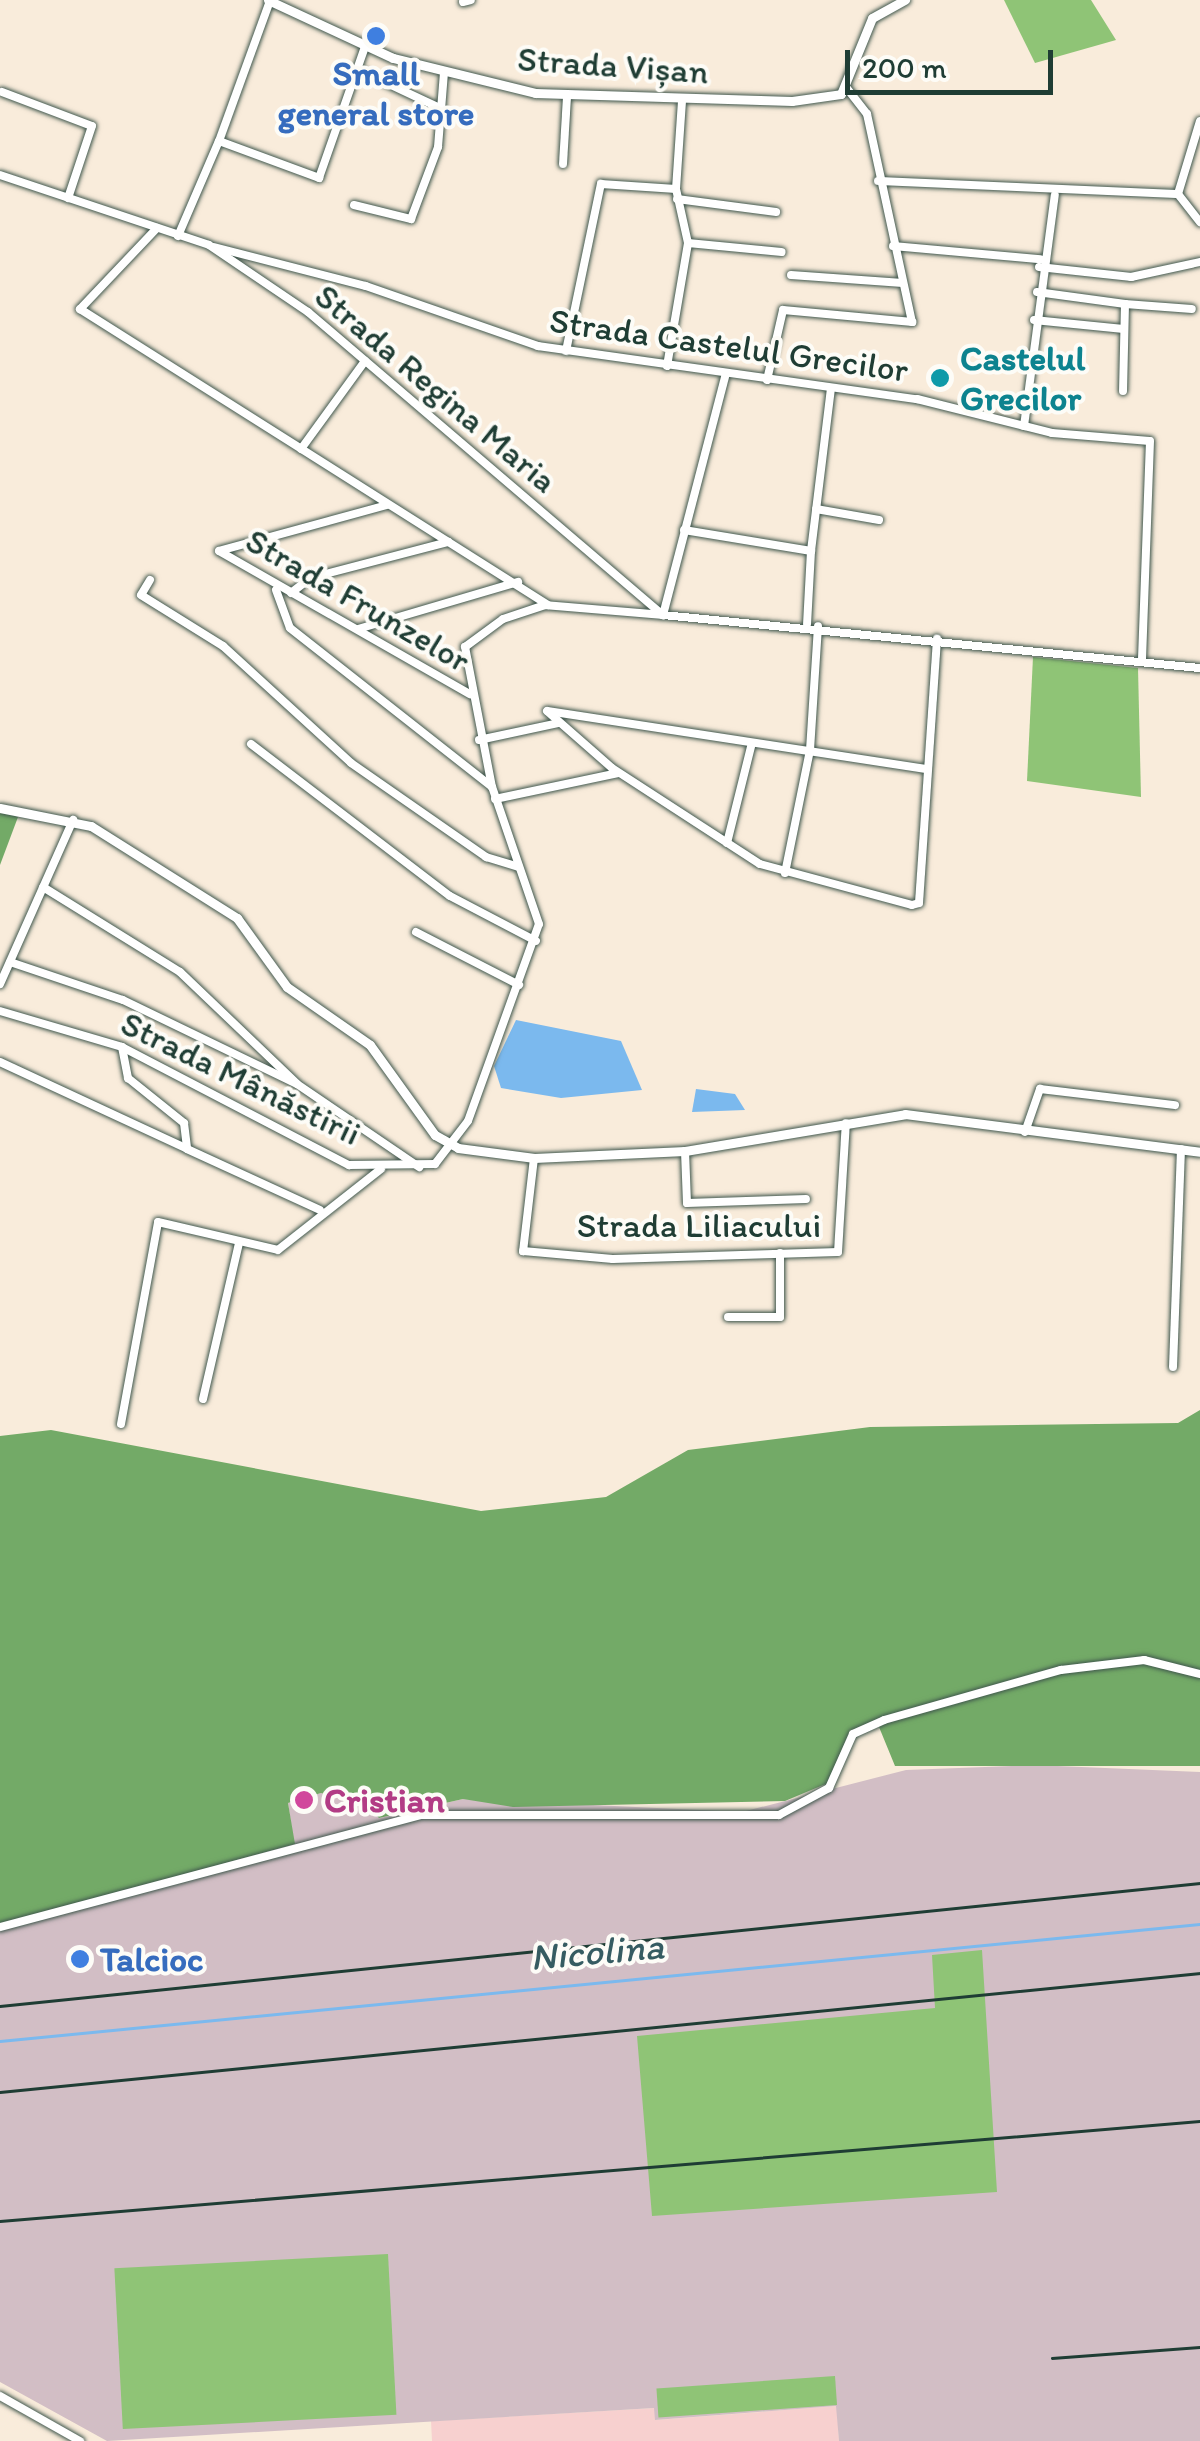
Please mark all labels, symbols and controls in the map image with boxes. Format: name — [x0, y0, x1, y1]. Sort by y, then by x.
marker: Small general store — [365, 25, 387, 47]
scale bar — [850, 30, 1058, 92]
street label: Strada Vișan — [516, 37, 710, 93]
text: 200 m — [862, 49, 947, 86]
place label: Small general store — [278, 52, 474, 134]
street label: Strada Regina Maria — [306, 274, 566, 502]
street label: Strada Castelul Grecilor — [546, 299, 912, 391]
place label: Castelul Grecilor — [960, 337, 1085, 419]
marker: Castelul Grecilor — [929, 367, 951, 389]
street label: Strada Frunzelor — [239, 519, 477, 681]
street label: Strada Mânăstirii — [114, 1002, 368, 1154]
street label: Strada Liliacului — [576, 1204, 822, 1246]
place label: Cristian — [324, 1779, 445, 1821]
marker: Cristian — [293, 1789, 315, 1811]
water label: Nicolina — [528, 1923, 666, 1981]
place label: Talcioc — [100, 1938, 203, 1980]
marker: Talcioc — [69, 1948, 91, 1970]

